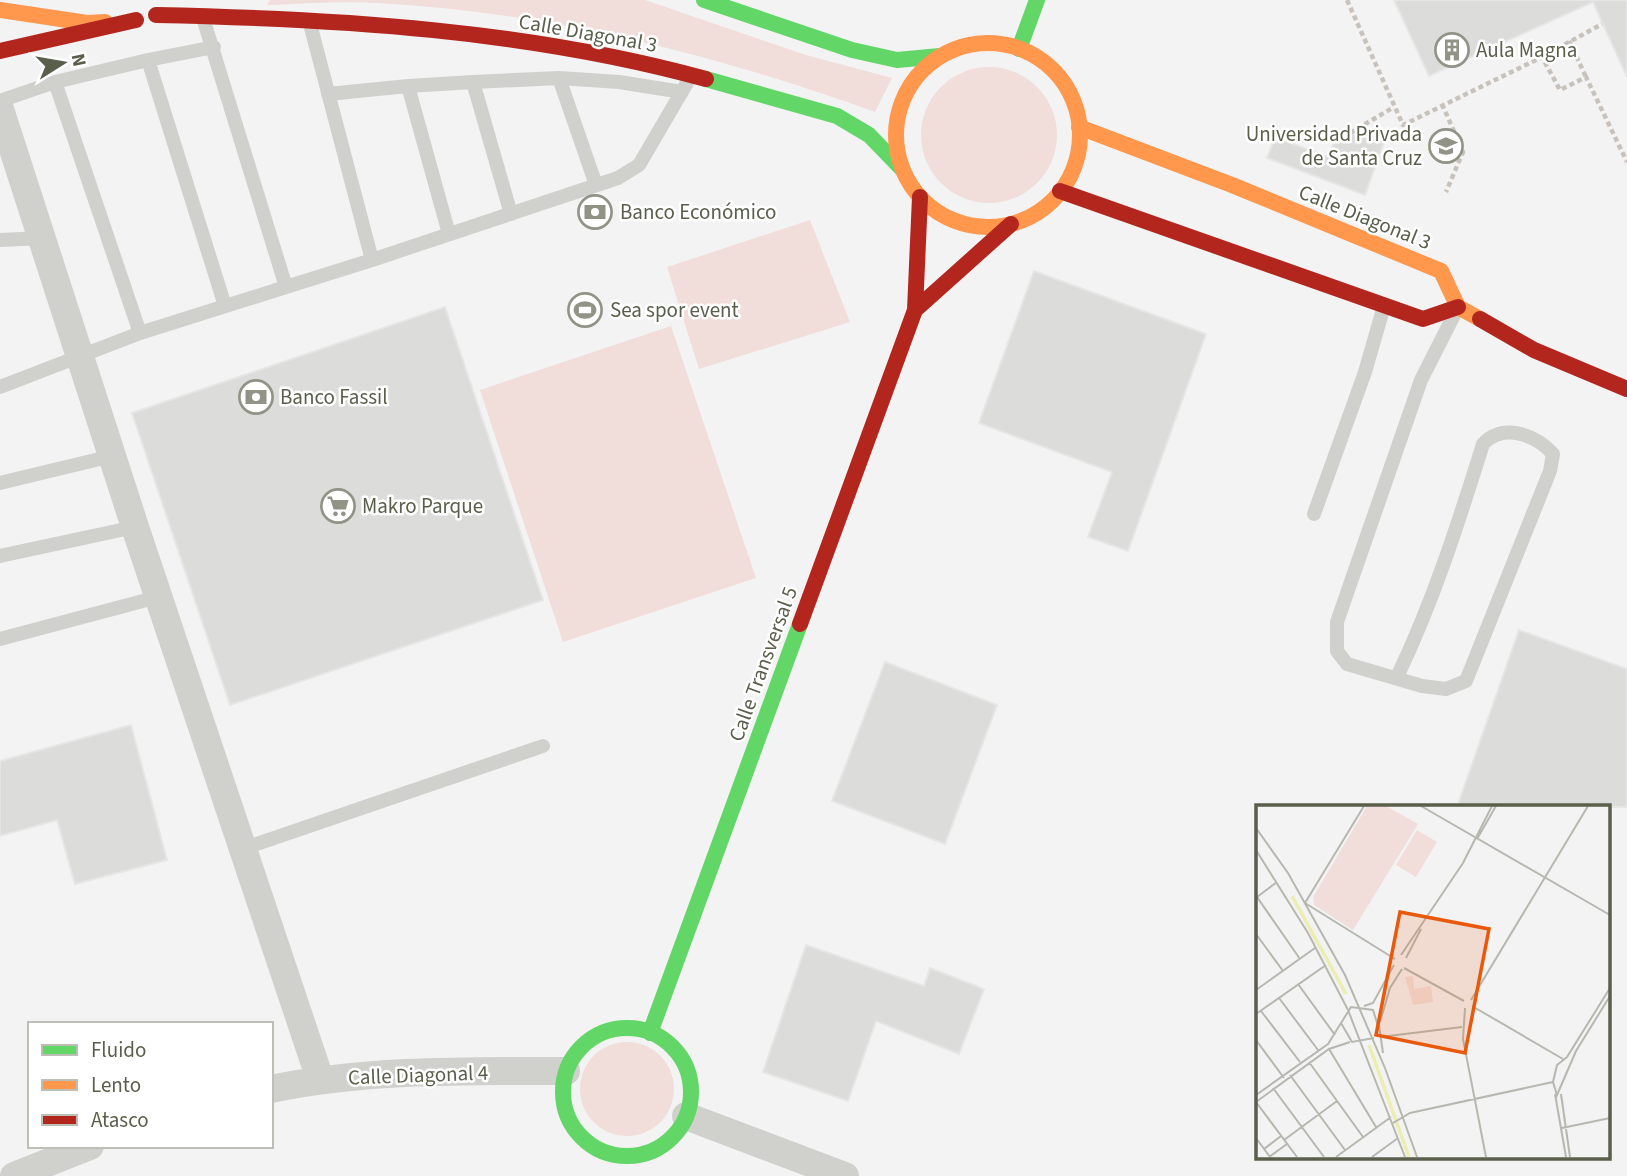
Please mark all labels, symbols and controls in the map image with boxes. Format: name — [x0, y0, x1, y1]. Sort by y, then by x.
street label: Calle Diagonal 3 — [516, 6, 660, 60]
north arrow — [28, 28, 98, 98]
building icon: Aula Magna — [1433, 31, 1471, 69]
place label: Aula Magna — [1476, 35, 1577, 65]
text: N — [64, 51, 93, 69]
place label: Universidad Privada de Santa Cruz — [1246, 119, 1422, 173]
school or university icon: Universidad Privada de Santa Cruz — [1427, 127, 1465, 165]
street label: Calle Diagonal 3 — [1294, 177, 1436, 257]
bank icon: Banco Económico — [576, 193, 614, 231]
place label: Banco Económico — [620, 197, 776, 227]
sports icon: Sea spor event — [566, 291, 604, 329]
place label: Sea spor event — [610, 295, 739, 325]
bank icon: Banco Fassil — [237, 378, 275, 416]
place label: Banco Fassil — [280, 382, 388, 412]
supermarket icon: Makro Parque — [319, 487, 357, 525]
place label: Makro Parque — [362, 491, 483, 521]
street label: Calle Transversal 5 — [721, 582, 805, 746]
inset map — [1256, 805, 1610, 1158]
legend — [28, 1022, 273, 1148]
text: Fluido — [91, 1035, 146, 1065]
street label: Calle Diagonal 4 — [347, 1058, 489, 1092]
text: Lento — [91, 1070, 141, 1100]
text: Atasco — [91, 1105, 149, 1135]

